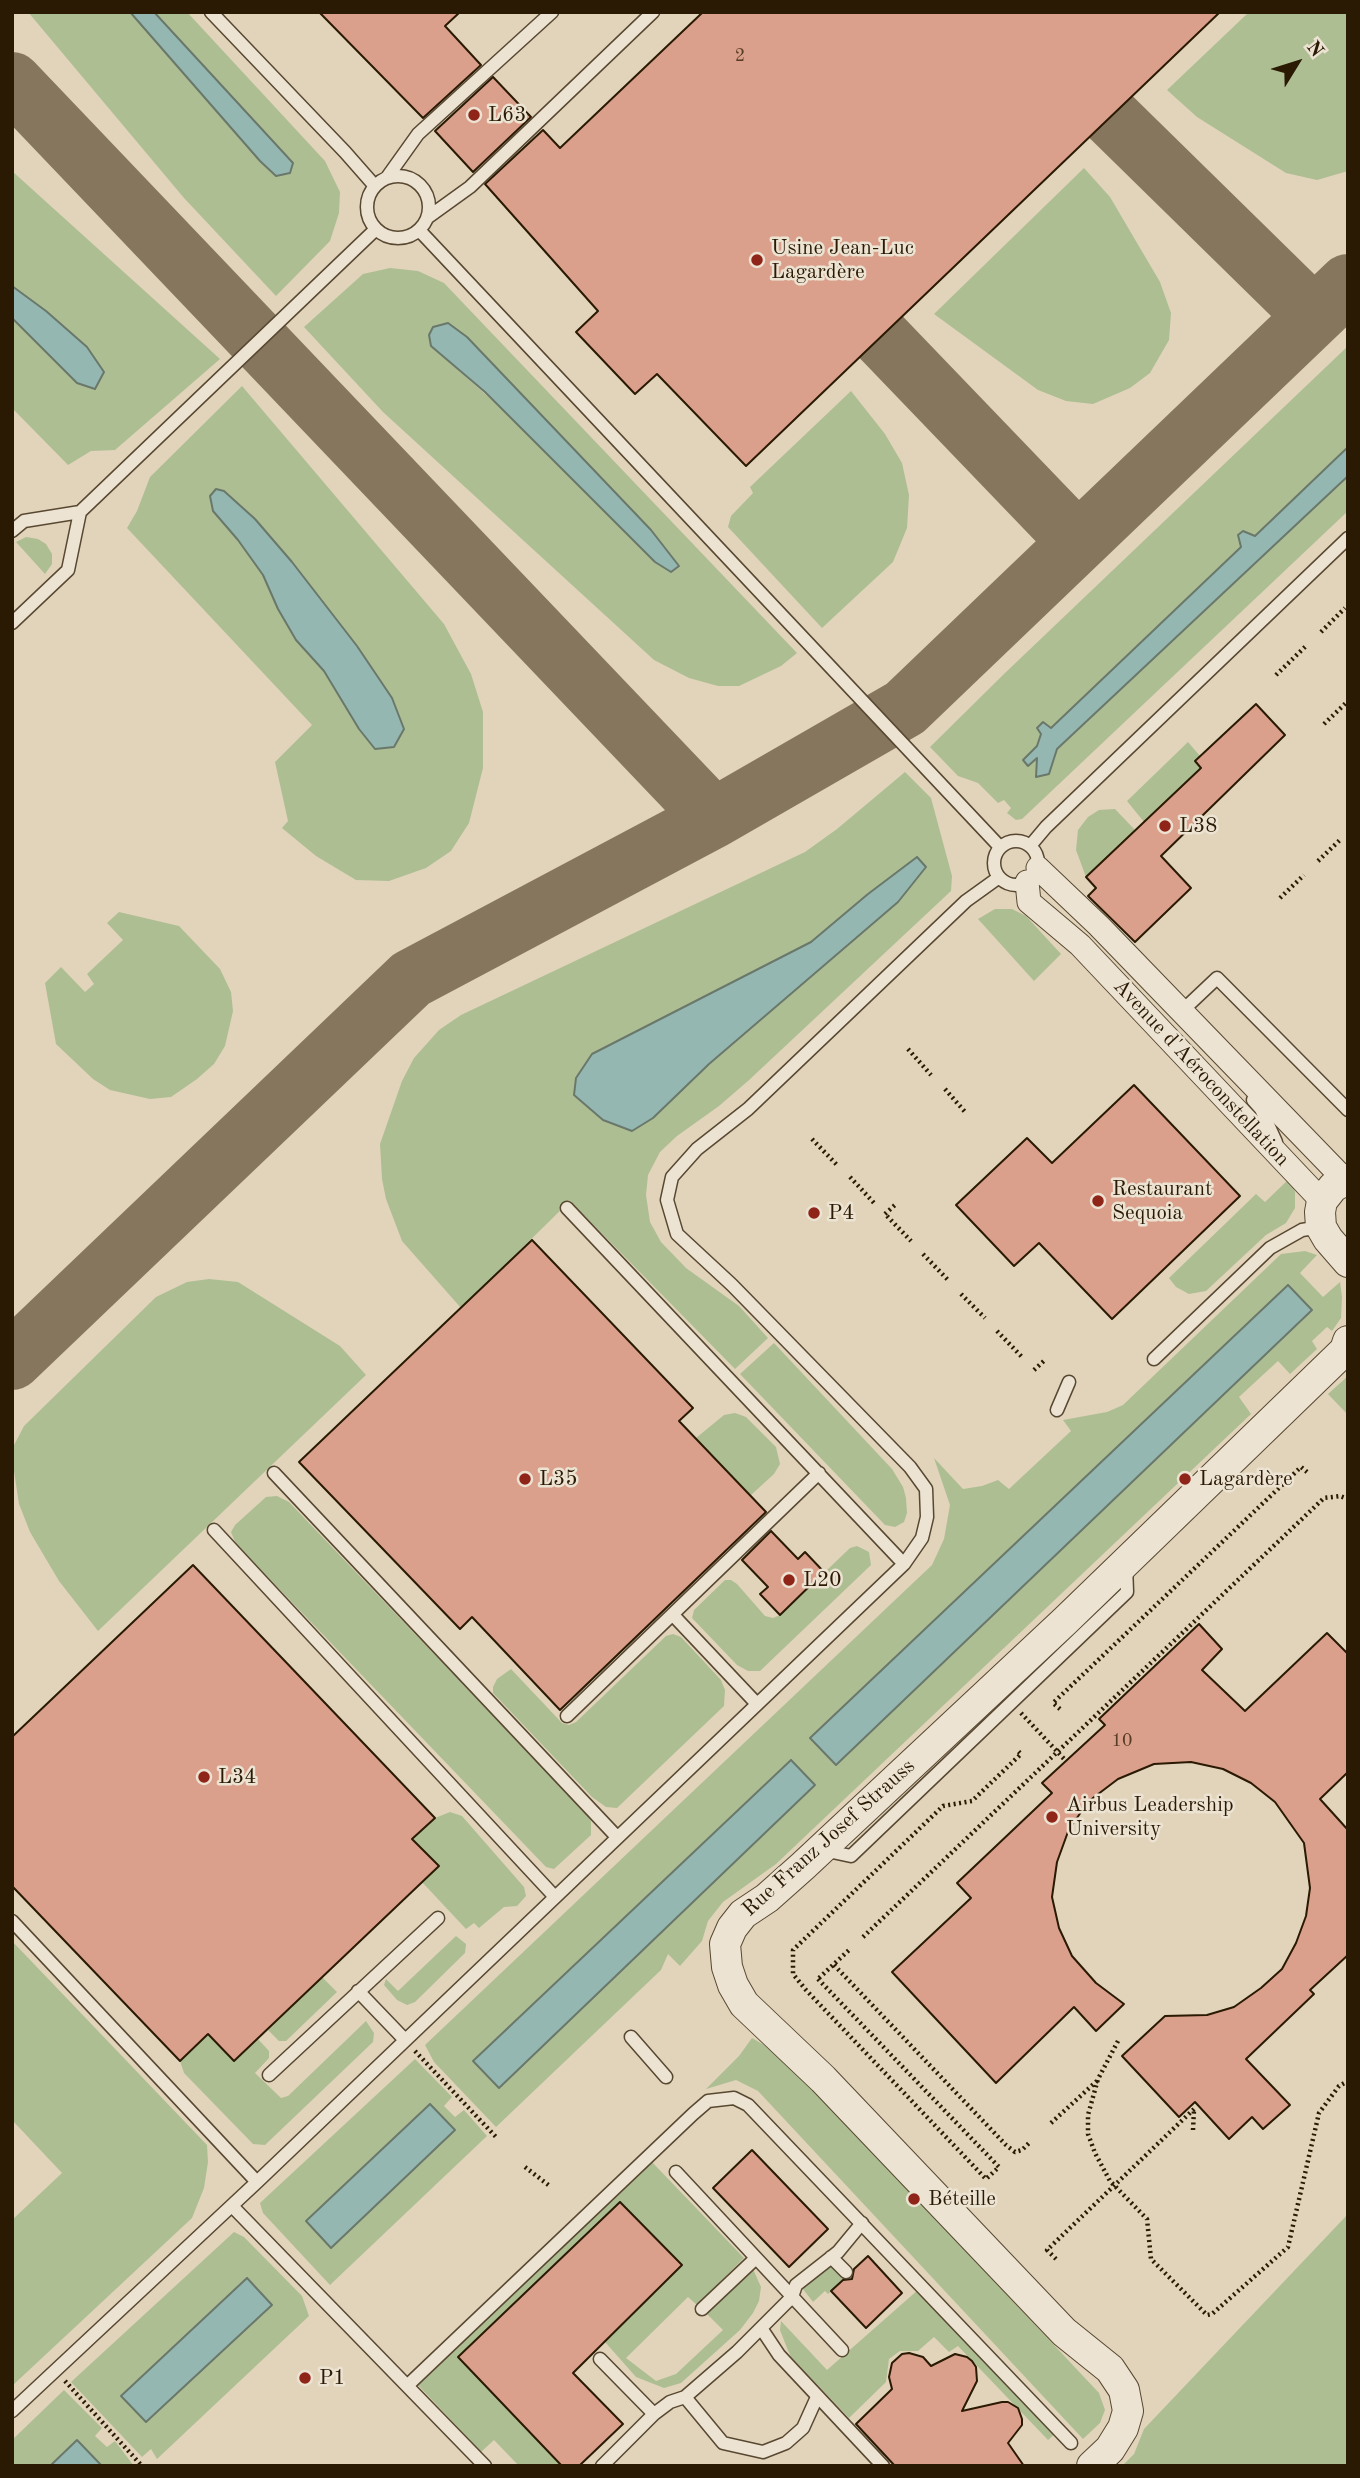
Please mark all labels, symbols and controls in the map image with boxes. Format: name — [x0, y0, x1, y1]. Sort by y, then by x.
north arrow — [1262, 28, 1332, 98]
text: N — [1302, 38, 1326, 61]
house number: 2 — [735, 45, 745, 67]
place label: L63 — [488, 102, 526, 128]
marker: L63 — [466, 107, 482, 123]
place label: Usine Jean-Luc Lagardère — [771, 235, 914, 285]
marker: Usine Jean-Luc Lagardère — [749, 252, 765, 268]
place label: L38 — [1179, 813, 1217, 839]
marker: L38 — [1157, 818, 1173, 834]
street label: Avenue d'Aéroconstellation — [1108, 974, 1294, 1172]
place label: Restaurant Sequoia — [1112, 1176, 1212, 1226]
marker: Restaurant Sequoia — [1090, 1193, 1106, 1209]
place label: P4 — [828, 1200, 854, 1226]
marker: P4 — [806, 1205, 822, 1221]
place label: L35 — [539, 1466, 577, 1492]
place label: Lagardère — [1199, 1466, 1293, 1492]
marker: L35 — [517, 1471, 533, 1487]
marker: Lagardère — [1177, 1471, 1193, 1487]
place label: L20 — [803, 1567, 841, 1593]
marker: L20 — [781, 1572, 797, 1588]
house number: 10 — [1112, 1730, 1132, 1752]
street label: Rue Franz Josef Strauss — [737, 1754, 921, 1922]
place label: L34 — [218, 1764, 256, 1790]
marker: L34 — [196, 1769, 212, 1785]
place label: Airbus Leadership University — [1066, 1792, 1234, 1842]
marker: Airbus Leadership University — [1044, 1809, 1060, 1825]
place label: Béteille — [928, 2186, 996, 2212]
marker: Béteille — [906, 2191, 922, 2207]
place label: P1 — [319, 2365, 345, 2391]
marker: P1 — [297, 2370, 313, 2386]

